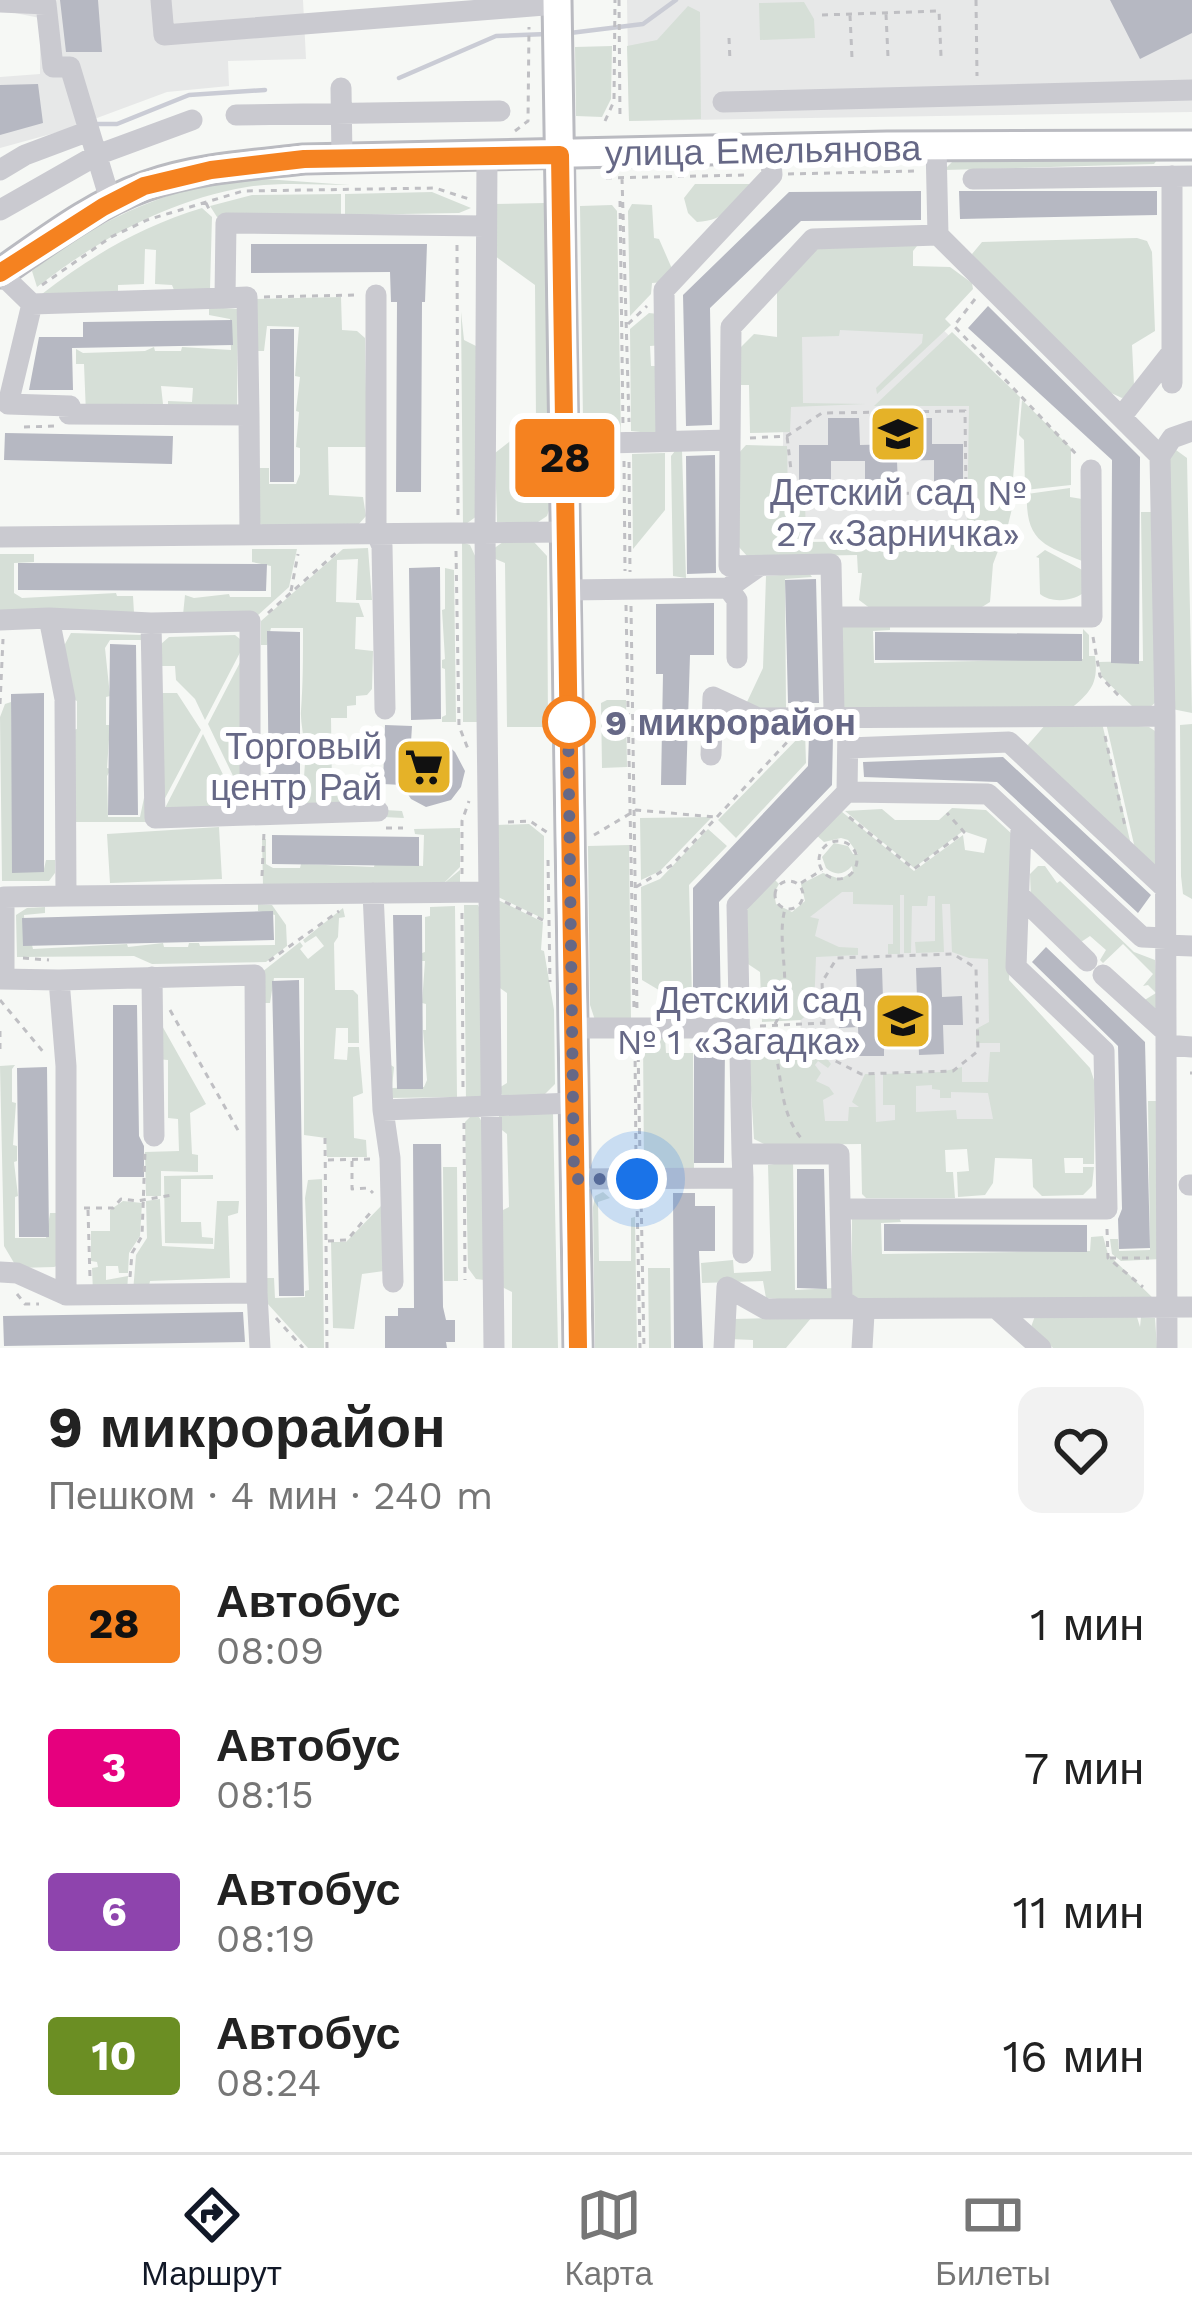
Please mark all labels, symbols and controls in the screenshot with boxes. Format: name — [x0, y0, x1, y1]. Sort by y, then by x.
street label: улица Емельянова — [604, 127, 923, 175]
school or university icon: Детский сад № 27 «Зарничка» — [867, 403, 929, 465]
line badge: 28 — [511, 419, 619, 497]
text: 28 — [539, 433, 591, 482]
place label: Детский сад № 27 «Зарничка» — [770, 472, 1026, 555]
marker: 9 микрорайон — [544, 697, 594, 747]
place label: 9 микрорайон — [605, 702, 856, 744]
place label: Торговый центр Рай — [210, 726, 382, 809]
supermarket icon: Торговый центр Рай — [393, 736, 455, 798]
place label: Детский сад № 1 «Загадка» — [617, 980, 861, 1063]
school or university icon: Детский сад № 1 «Загадка» — [872, 990, 934, 1052]
your location — [607, 1149, 667, 1209]
button: heart — [1018, 1387, 1144, 1513]
text: 9 микрорайон — [48, 1394, 446, 1461]
text: Пешком · 4 мин · 240 m — [48, 1473, 493, 1518]
text: Автобус — [216, 1575, 401, 1628]
text: 1 мин — [1030, 1598, 1144, 1651]
text: 28 — [88, 1599, 140, 1648]
text: 08:09 — [216, 1628, 324, 1673]
text: Автобус — [216, 1719, 401, 1772]
text: 7 мин — [1024, 1742, 1144, 1795]
text: 3 — [102, 1743, 126, 1792]
text: 08:15 — [216, 1772, 314, 1817]
text: Автобус — [216, 1863, 401, 1916]
text: 11 мин — [1013, 1886, 1144, 1939]
text: 6 — [101, 1887, 127, 1936]
text: 08:19 — [216, 1916, 315, 1961]
text: Автобус — [216, 2007, 401, 2060]
text: 16 мин — [1003, 2030, 1144, 2083]
text: 10 — [91, 2031, 137, 2080]
text: 08:24 — [216, 2060, 321, 2105]
tab: Маршрут — [141, 2182, 282, 2293]
tab: Карта — [564, 2182, 653, 2293]
tab: Билеты — [935, 2182, 1051, 2293]

